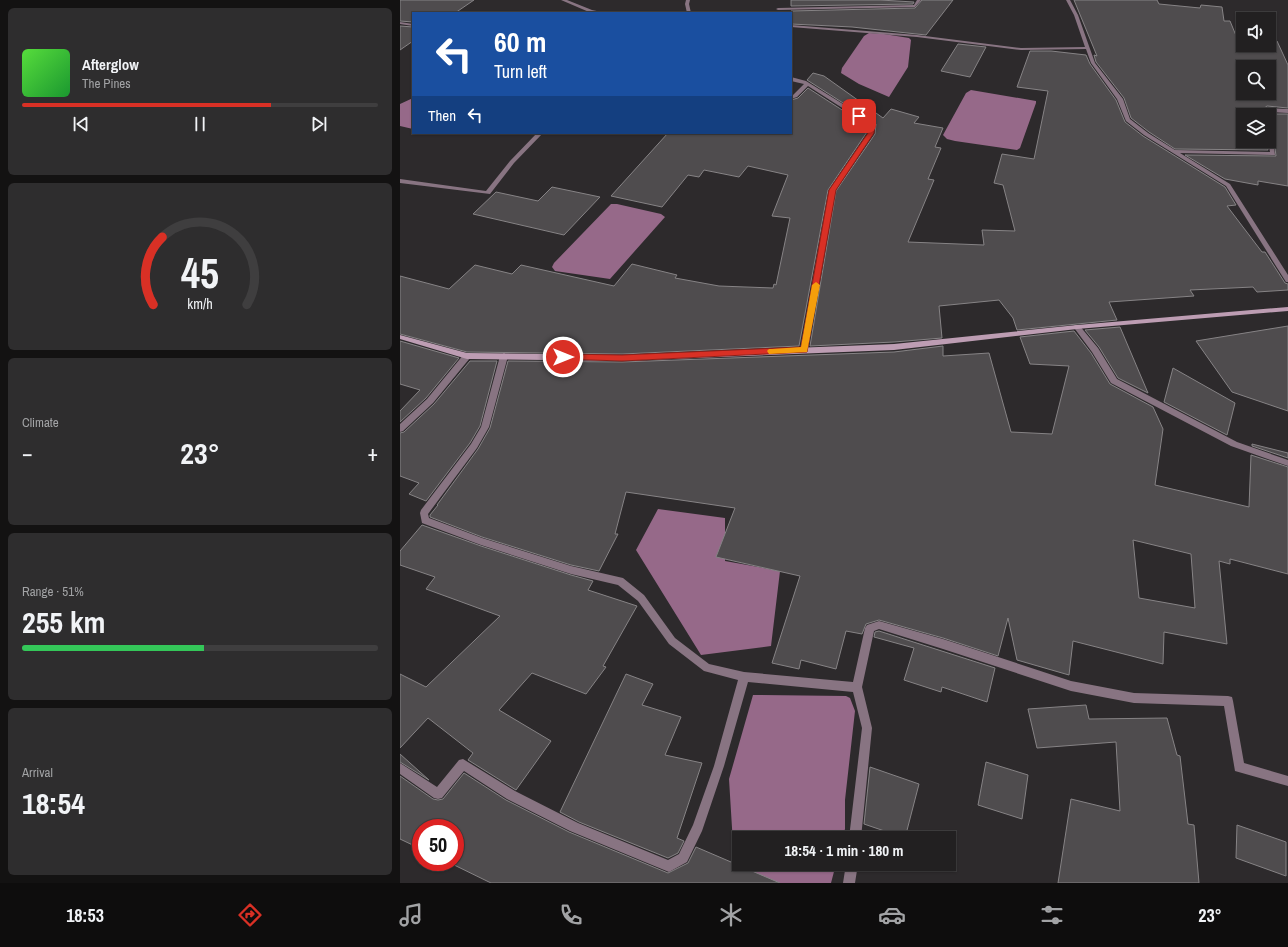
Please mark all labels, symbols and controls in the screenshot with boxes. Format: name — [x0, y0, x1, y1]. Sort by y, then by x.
map controls — [1236, 12, 1276, 148]
button: sound — [1236, 12, 1276, 52]
text: 60 m — [494, 23, 546, 61]
icon: left — [428, 28, 480, 80]
text: Afterglow — [82, 54, 139, 75]
text: Turn left — [494, 59, 547, 84]
button: search — [1236, 60, 1276, 100]
text: The Pines — [82, 75, 131, 92]
pin — [842, 99, 876, 133]
icon: left — [464, 104, 486, 126]
text: Then — [428, 105, 456, 126]
icon: arrive — [848, 105, 870, 127]
button: layers — [1236, 108, 1276, 148]
icon: previous — [70, 113, 92, 135]
icon: pause — [189, 113, 211, 135]
icon: next — [308, 113, 330, 135]
text: 45 — [181, 244, 219, 300]
text: km/h — [187, 293, 213, 312]
position arrow — [542, 336, 584, 378]
text: Climate — [22, 414, 59, 431]
text: 23° — [180, 433, 220, 473]
text: − — [22, 438, 33, 468]
text: + — [367, 438, 378, 468]
text: Range · 51% — [22, 583, 84, 600]
text: 255 km — [22, 602, 105, 642]
text: Arrival — [22, 764, 53, 781]
text: 18:54 — [22, 783, 85, 823]
speed limit sign: 50 — [412, 819, 464, 871]
text: 18:54 · 1 min · 180 m — [785, 840, 903, 861]
icon: directions — [236, 901, 264, 929]
icon: music — [397, 901, 425, 929]
icon: phone — [557, 901, 585, 929]
icon: climate — [717, 901, 745, 929]
icon: car — [878, 901, 906, 929]
icon: filters — [1038, 901, 1066, 929]
text: 18:53 — [66, 903, 104, 928]
text: 23° — [1198, 903, 1222, 928]

